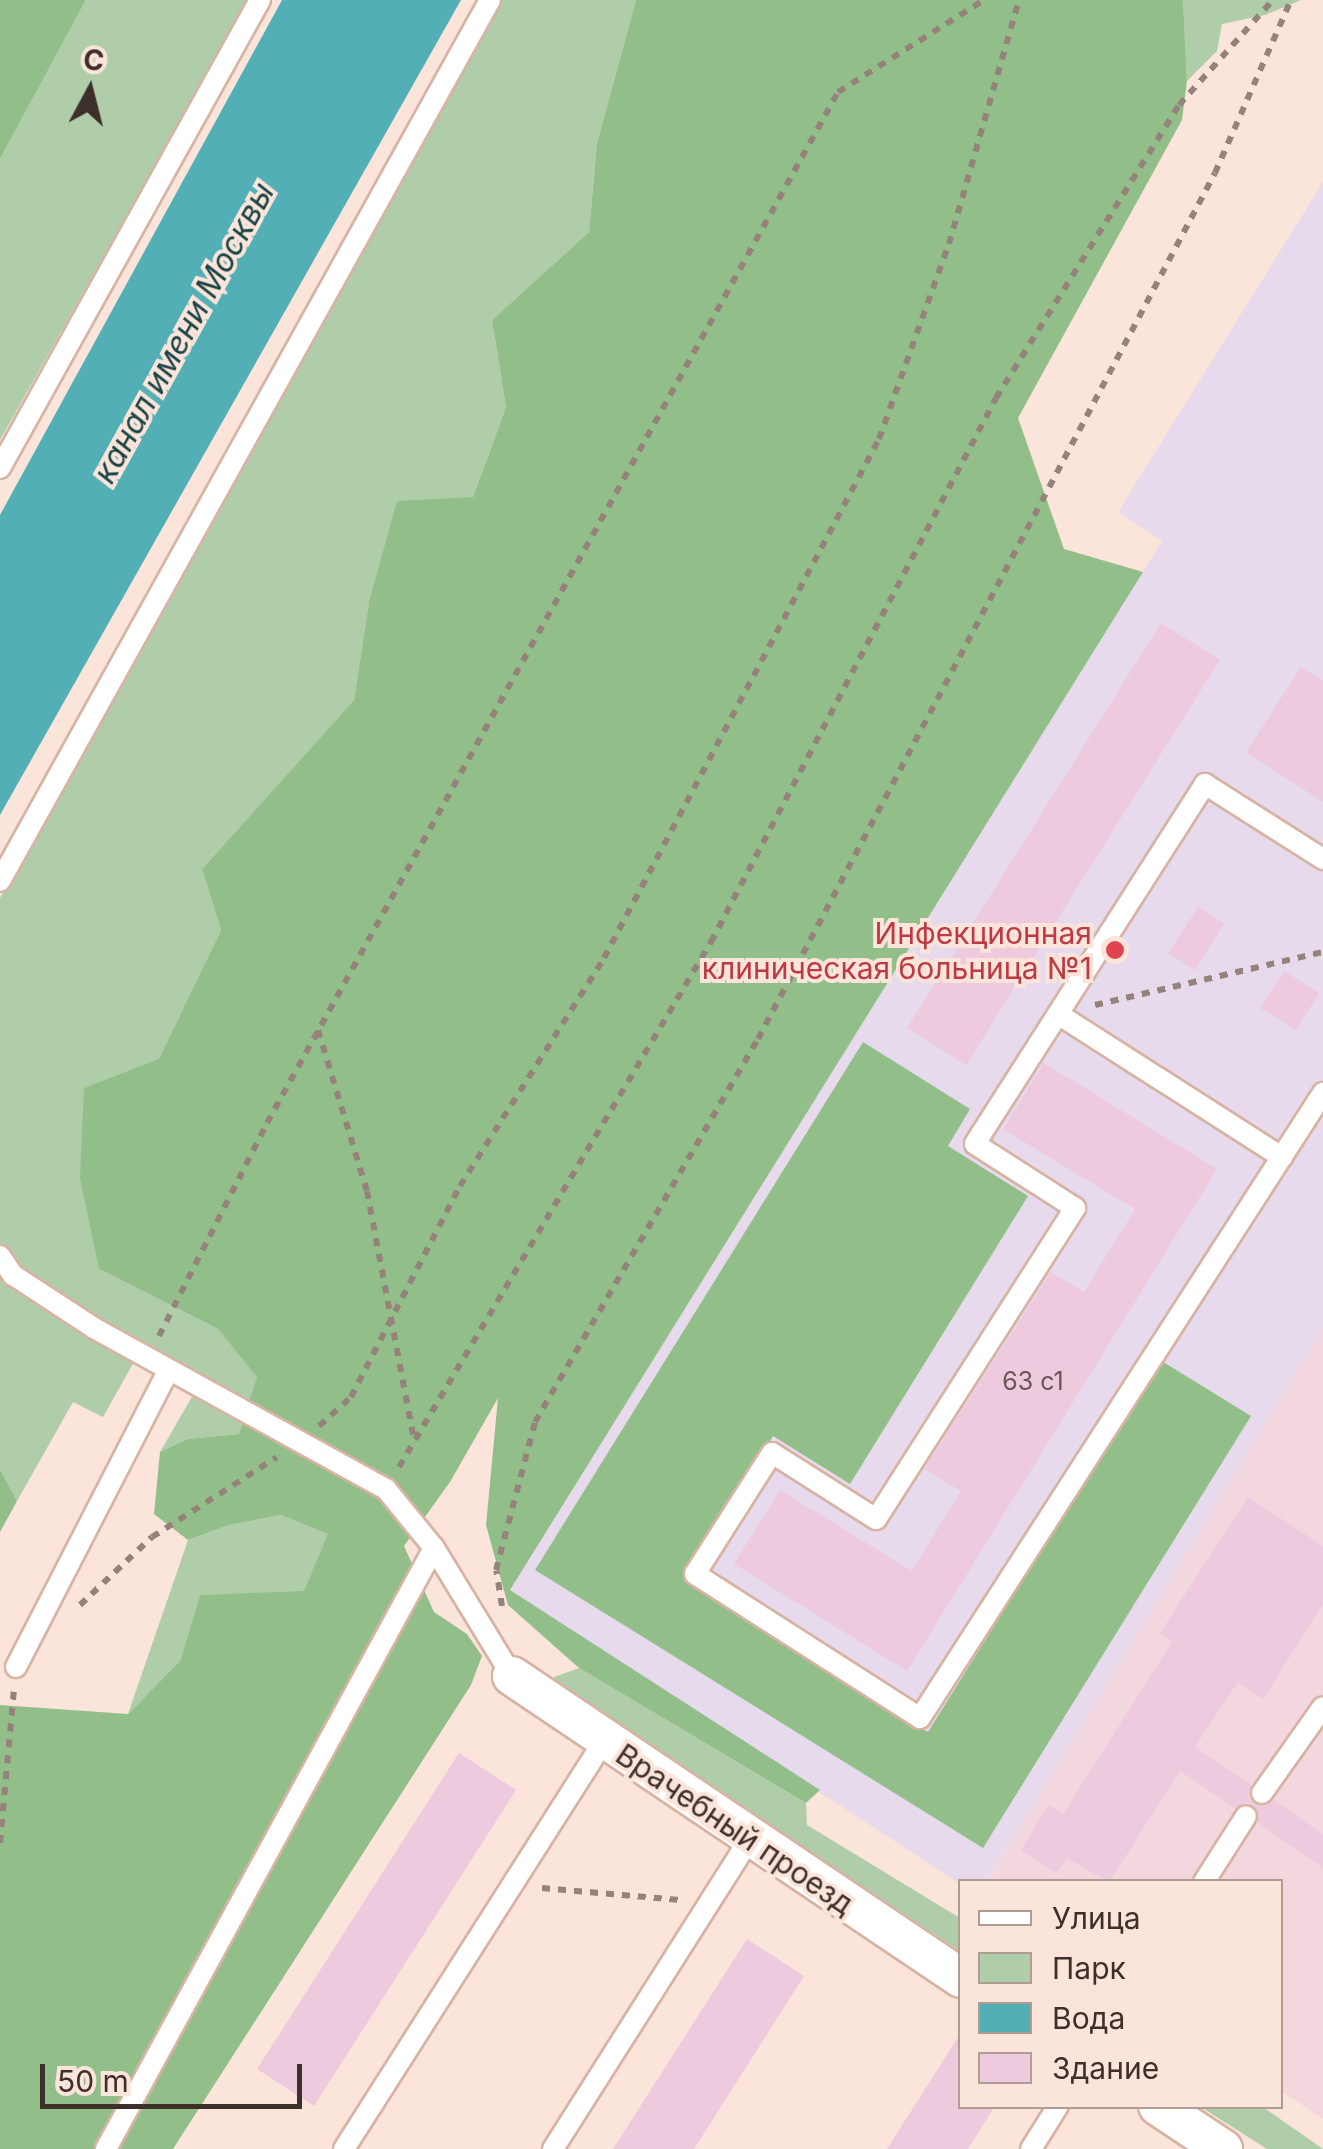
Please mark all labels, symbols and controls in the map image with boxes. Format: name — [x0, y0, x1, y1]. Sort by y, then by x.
north arrow — [40, 40, 140, 140]
text: С — [81, 42, 106, 78]
water label: канал имени Москвы — [85, 176, 283, 490]
place label: Инфекционная клиническая больница №1 — [702, 915, 1092, 986]
marker: Инфекционная клиническая больница №1 — [1102, 937, 1128, 963]
house number: 63 с1 — [1002, 1366, 1064, 1396]
street label: Врачебный проезд — [609, 1736, 861, 1922]
legend — [958, 1879, 1283, 2109]
text: Улица — [1052, 1900, 1141, 1936]
text: Парк — [1052, 1950, 1126, 1986]
text: Вода — [1052, 2000, 1125, 2036]
scale bar — [45, 2044, 308, 2106]
text: Здание — [1052, 2050, 1159, 2086]
text: 50 m — [57, 2063, 129, 2099]

